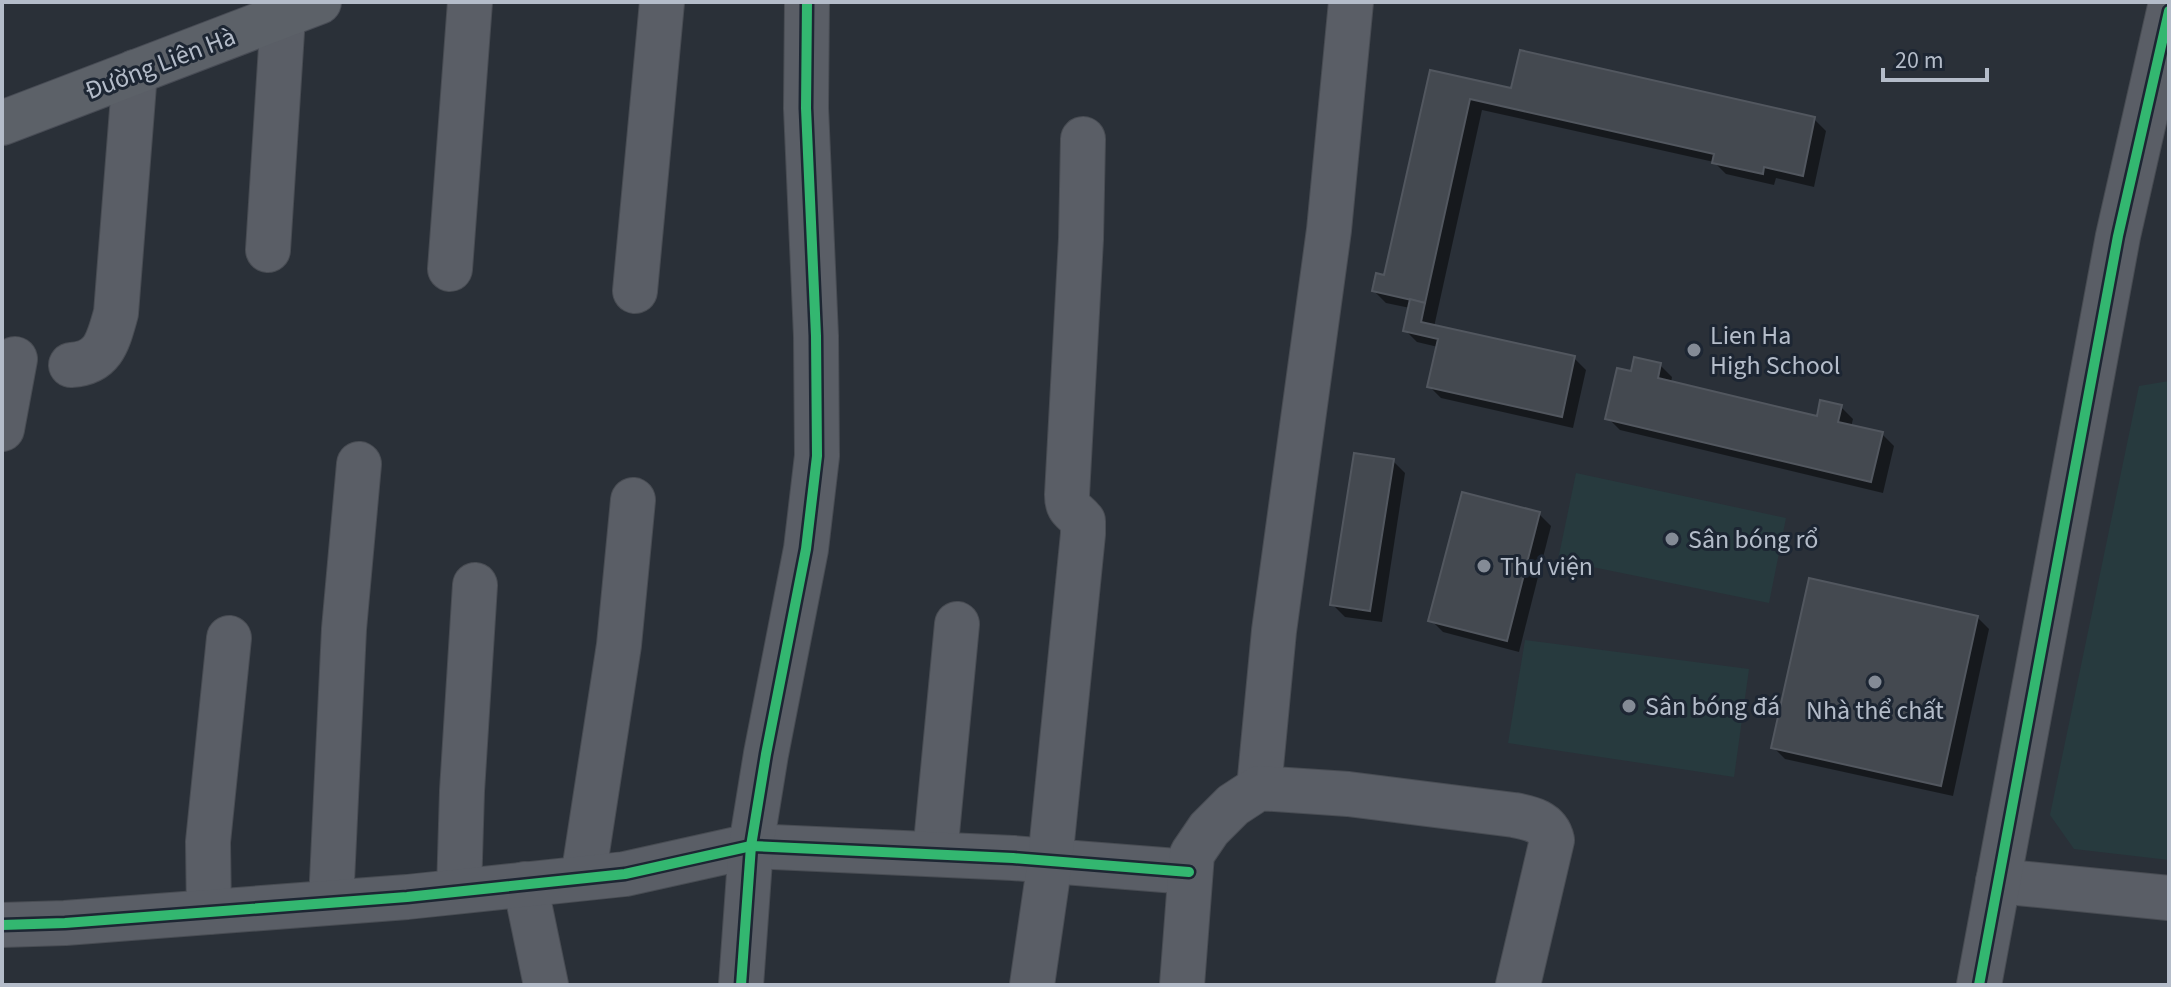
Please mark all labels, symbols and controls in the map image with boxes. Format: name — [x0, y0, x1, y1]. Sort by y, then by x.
street label: Đường Liên Hà — [79, 18, 241, 109]
scale bar — [1883, 32, 1987, 82]
text: 20 m — [1895, 43, 1944, 78]
place label: Lien Ha High School — [1710, 317, 1841, 384]
marker: Lien Ha High School — [1685, 341, 1703, 359]
place label: Sân bóng rổ — [1688, 521, 1818, 558]
marker: Sân bóng rổ — [1663, 530, 1681, 548]
place label: Thư viện — [1500, 548, 1593, 585]
marker: Thư viện — [1475, 557, 1493, 575]
marker: Nhà thể chất — [1866, 673, 1884, 691]
place label: Sân bóng đá — [1645, 688, 1780, 725]
place label: Nhà thể chất — [1806, 692, 1944, 729]
marker: Sân bóng đá — [1620, 697, 1638, 715]

